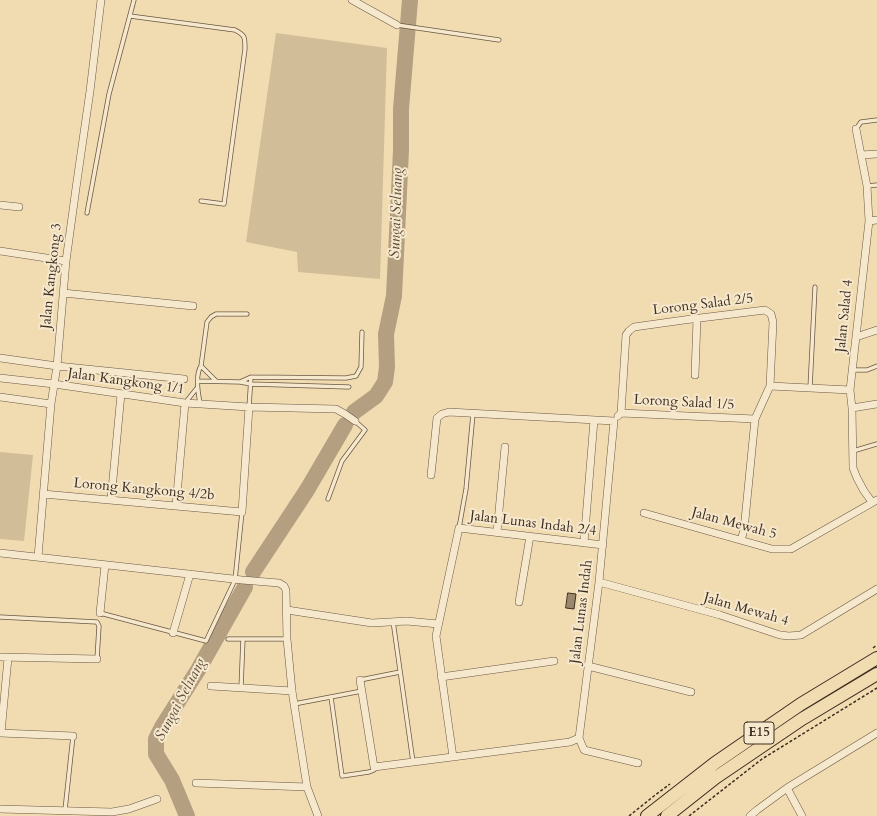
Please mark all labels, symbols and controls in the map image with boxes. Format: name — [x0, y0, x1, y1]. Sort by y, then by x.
water label: Sungai Seluang — [386, 167, 408, 259]
street label: Jalan Kangkong 3 — [38, 222, 66, 330]
street label: Jalan Salad 4 — [833, 279, 857, 353]
street label: Lorong Salad 2/5 — [652, 291, 754, 319]
street label: Jalan Kangkong 1/1 — [66, 365, 186, 399]
street label: Lorong Salad 1/5 — [633, 392, 735, 414]
street label: Lorong Kangkong 4/2b — [73, 475, 215, 505]
street label: Jalan Mewah 5 — [690, 505, 778, 543]
street label: Jalan Lunas Indah 2/4 — [469, 508, 597, 540]
street label: Jalan Lunas Indah — [567, 559, 597, 665]
street label: Jalan Mewah 4 — [702, 590, 790, 630]
water label: Sungai Seluang — [152, 656, 210, 744]
road number: E15 — [744, 722, 774, 744]

